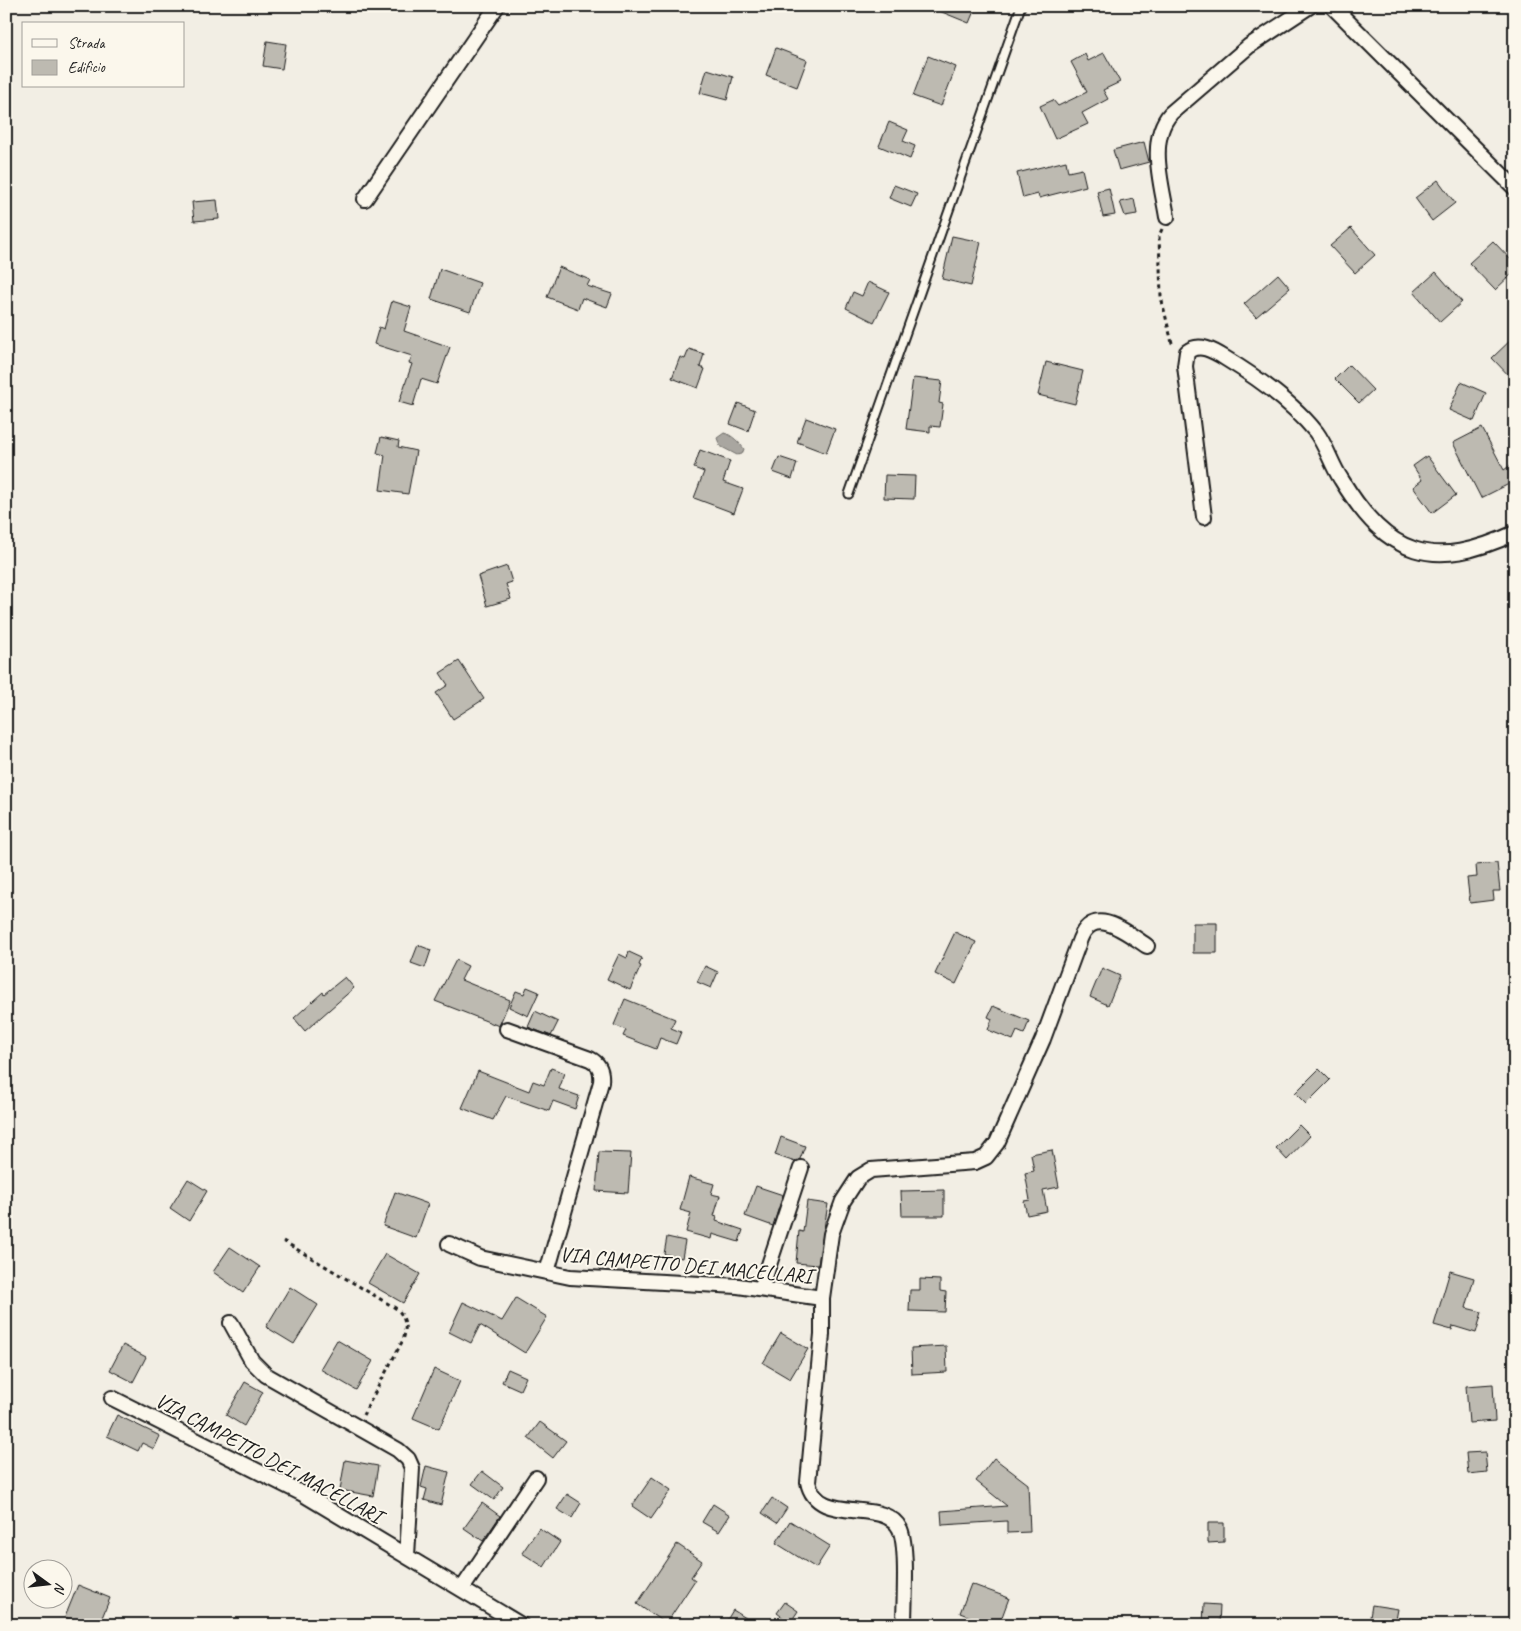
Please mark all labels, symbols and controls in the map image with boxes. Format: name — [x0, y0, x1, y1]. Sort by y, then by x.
legend — [22, 22, 185, 88]
text: Strada — [68, 34, 105, 53]
text: Edificio — [68, 58, 106, 77]
street label: VIA CAMPETTO DEI MACELLARI — [559, 1241, 818, 1289]
street label: VIA CAMPETTO DEI MACELLARI — [151, 1387, 391, 1531]
north arrow — [22, 1558, 72, 1608]
text: N — [50, 1581, 69, 1596]

